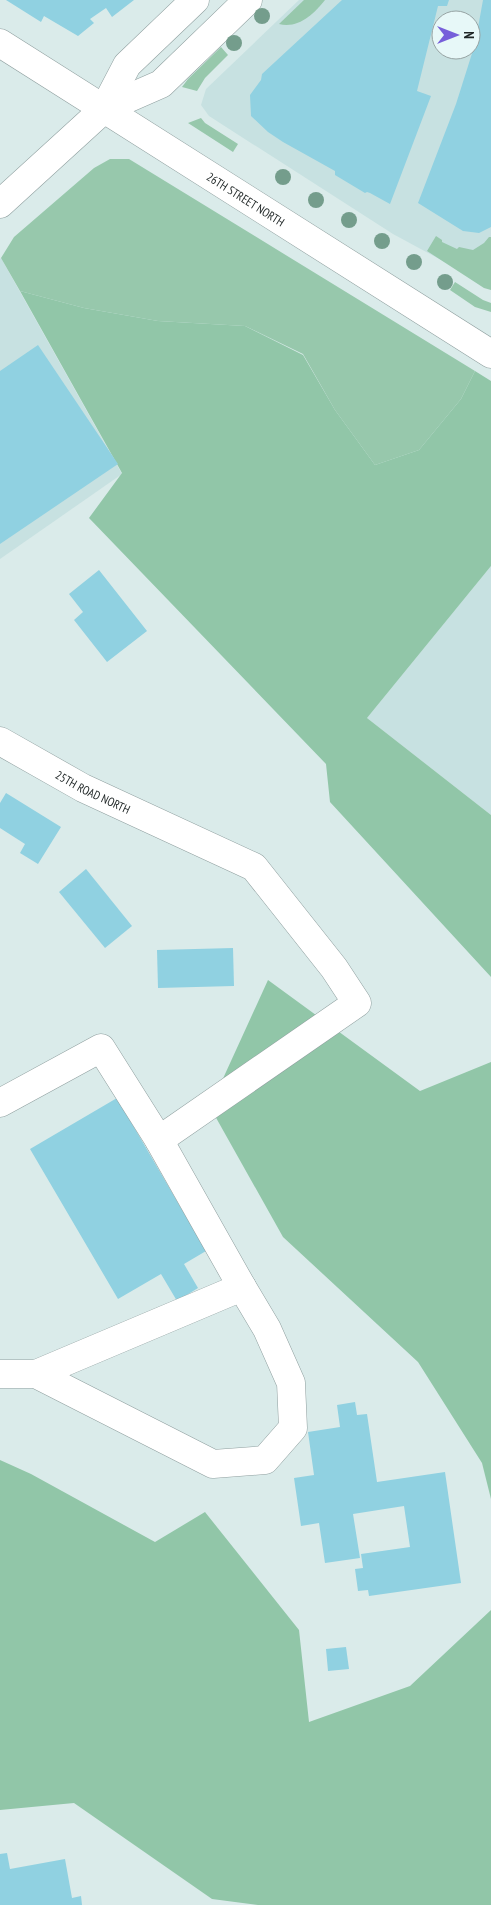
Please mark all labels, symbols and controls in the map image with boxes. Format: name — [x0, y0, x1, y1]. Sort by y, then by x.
north arrow — [431, 10, 481, 60]
text: N — [460, 31, 478, 39]
street label: 26TH STREET NORTH — [204, 168, 288, 229]
street label: 25TH ROAD NORTH — [53, 767, 133, 816]

